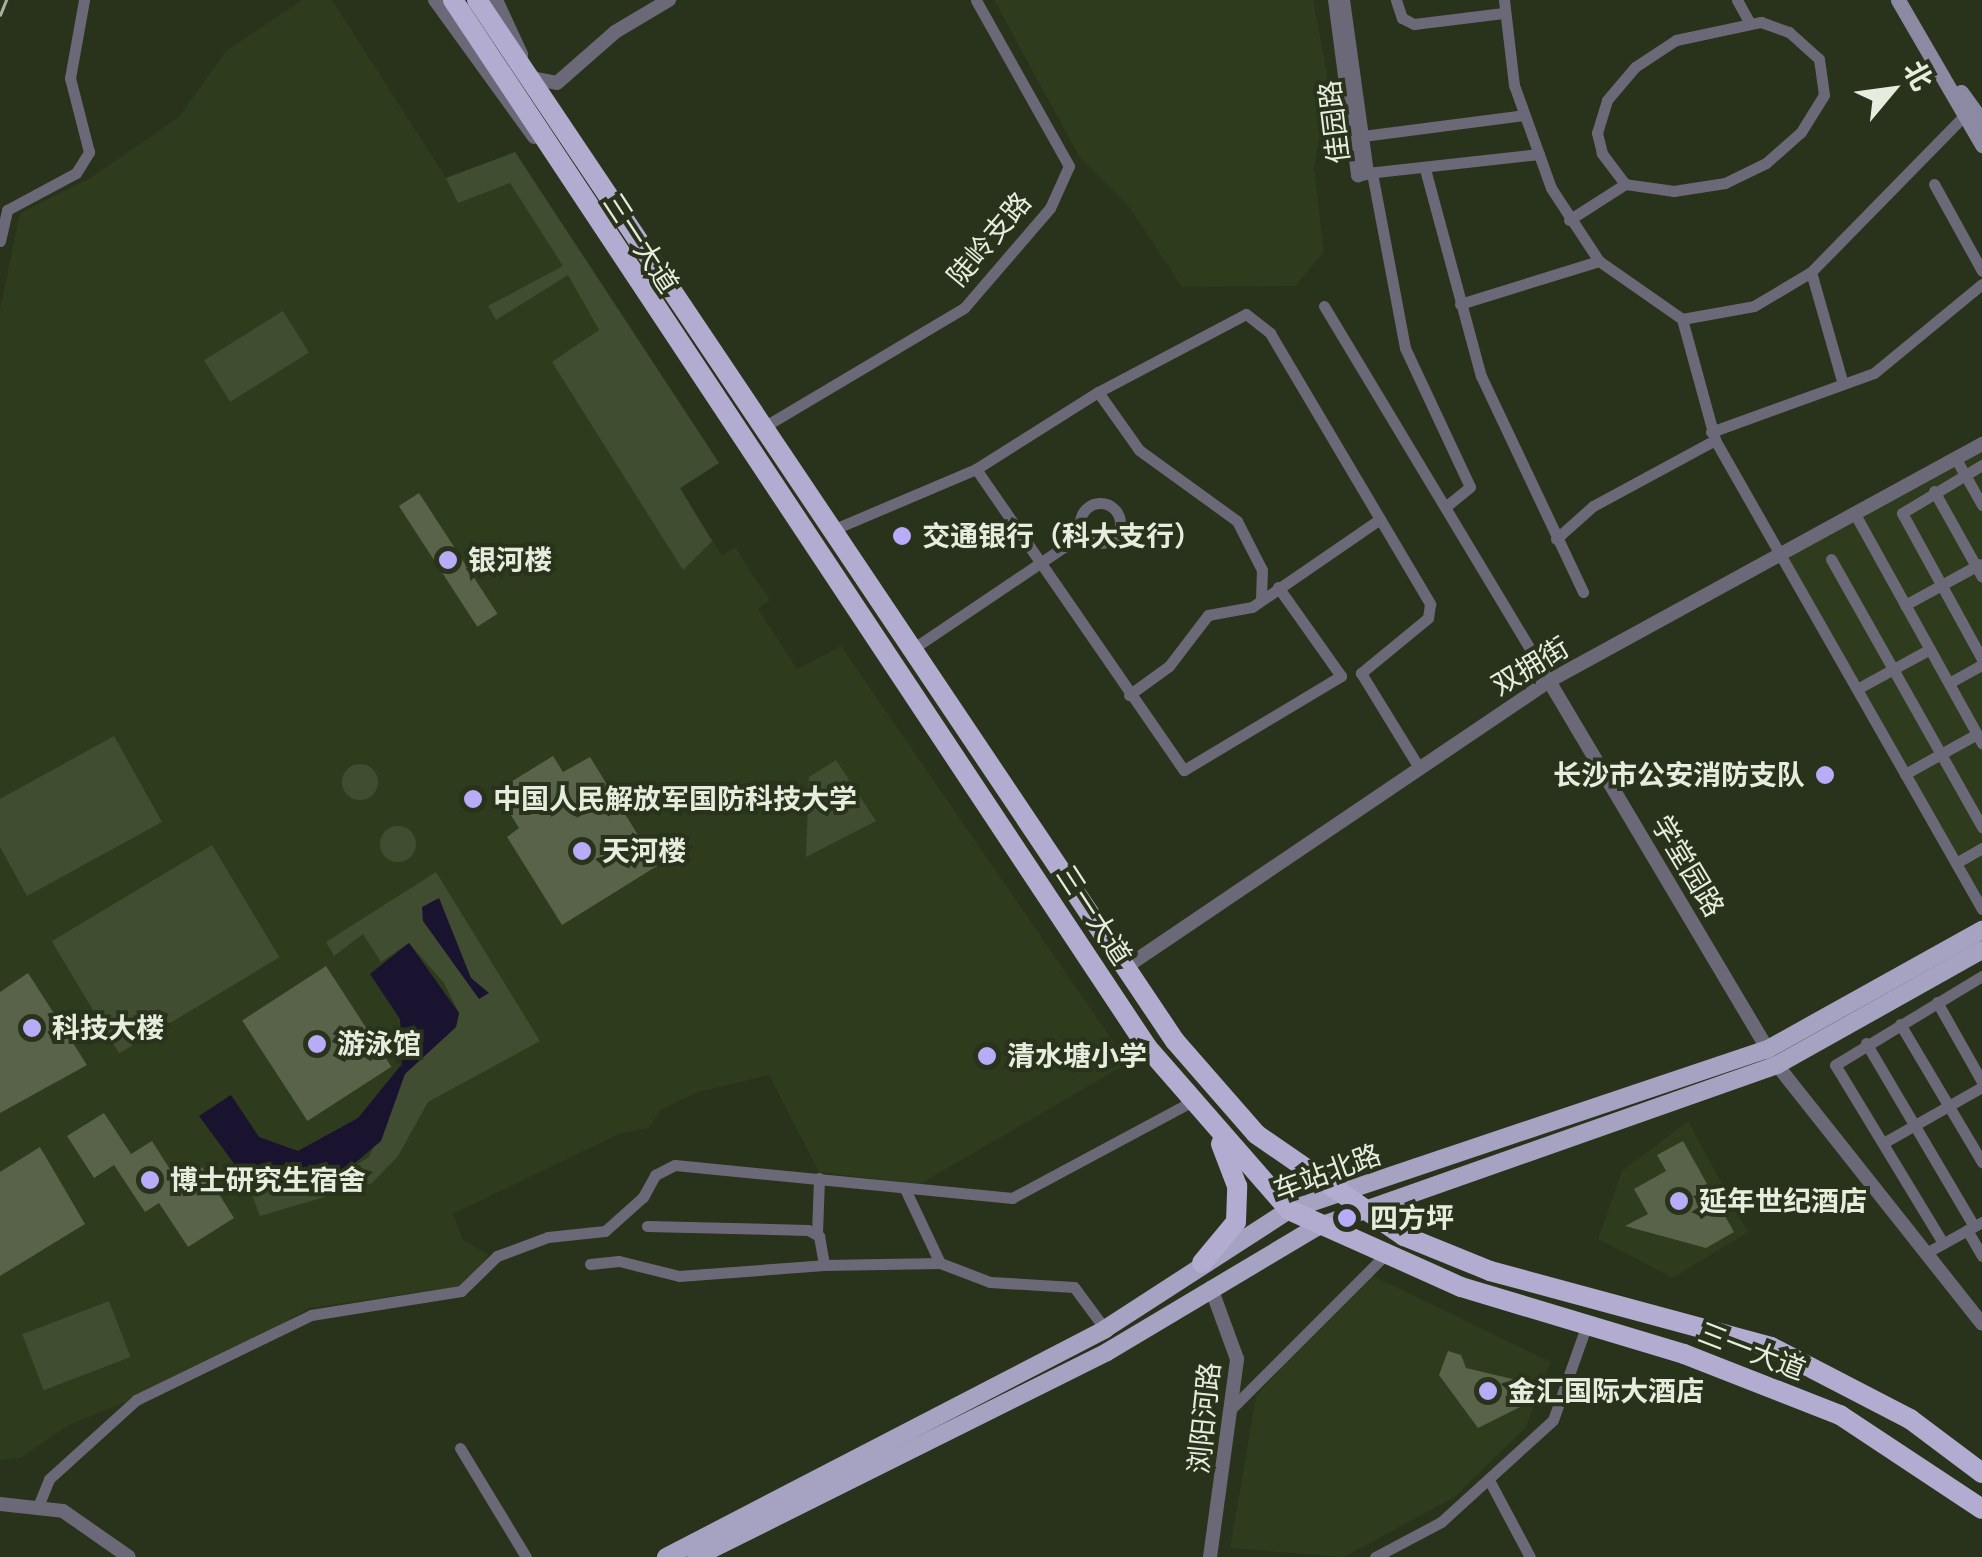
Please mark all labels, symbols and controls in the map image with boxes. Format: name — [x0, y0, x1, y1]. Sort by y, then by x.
north arrow — [1842, 40, 1942, 140]
text: 北 — [1897, 55, 1940, 96]
street label: 佳园路 — [1312, 78, 1356, 166]
street label: 陡岭支路 — [940, 185, 1038, 293]
street label: 三一大道 — [596, 187, 686, 299]
place label: 交通银行（科大支行） — [922, 519, 1202, 553]
marker: 交通银行（科大支行） — [891, 525, 913, 547]
place label: 银河楼 — [468, 543, 552, 577]
marker: 银河楼 — [437, 549, 459, 571]
street label: 双拥街 — [1485, 630, 1575, 702]
place label: 长沙市公安消防支队 — [1553, 758, 1805, 792]
marker: 长沙市公安消防支队 — [1814, 764, 1836, 786]
place label: 中国人民解放军国防科技大学 — [493, 782, 857, 816]
marker: 中国人民解放军国防科技大学 — [462, 788, 484, 810]
street label: 学堂园路 — [1645, 809, 1731, 923]
place label: 天河楼 — [602, 834, 686, 868]
marker: 天河楼 — [571, 840, 593, 862]
street label: 三一大道 — [1049, 859, 1139, 971]
place label: 科技大楼 — [52, 1011, 164, 1045]
marker: 科技大楼 — [21, 1017, 43, 1039]
place label: 游泳馆 — [337, 1027, 421, 1061]
marker: 游泳馆 — [306, 1033, 328, 1055]
place label: 清水塘小学 — [1007, 1039, 1147, 1073]
marker: 清水塘小学 — [976, 1045, 998, 1067]
street label: 车站北路 — [1269, 1137, 1385, 1207]
place label: 博士研究生宿舍 — [170, 1163, 366, 1197]
marker: 博士研究生宿舍 — [139, 1169, 161, 1191]
place label: 延年世纪酒店 — [1699, 1184, 1867, 1218]
marker: 延年世纪酒店 — [1668, 1190, 1690, 1212]
place label: 四方坪 — [1370, 1201, 1454, 1235]
marker: 四方坪 — [1334, 1205, 1360, 1231]
street label: 三一大道 — [1694, 1315, 1810, 1387]
street label: 浏阳河路 — [1181, 1361, 1227, 1475]
place label: 金汇国际大酒店 — [1508, 1374, 1704, 1408]
marker: 金汇国际大酒店 — [1477, 1380, 1499, 1402]

